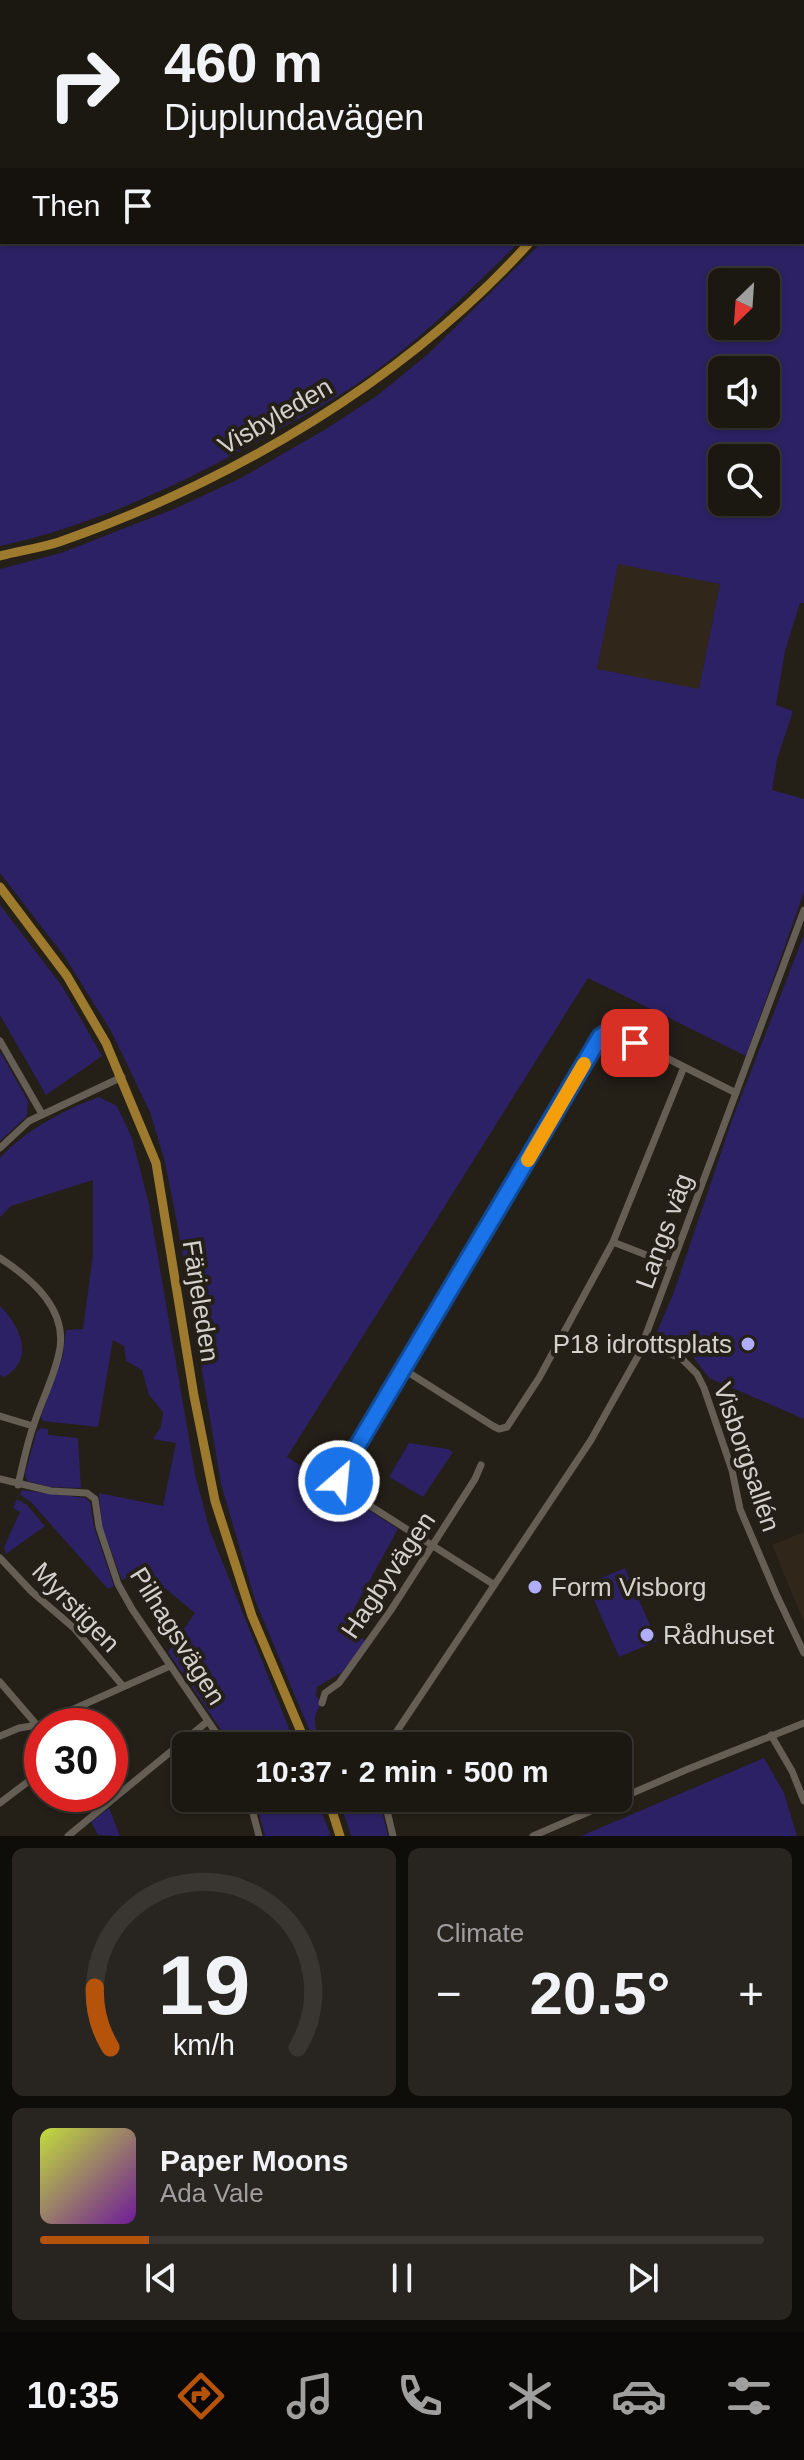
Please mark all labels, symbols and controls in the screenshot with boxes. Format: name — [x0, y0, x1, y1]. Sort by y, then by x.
text: 460 m — [164, 31, 323, 94]
icon: right — [32, 32, 136, 136]
text: Djuplundavägen — [164, 97, 424, 138]
icon: arrive — [116, 184, 160, 228]
text: Then — [32, 189, 100, 222]
north arrow — [708, 268, 780, 340]
map controls — [708, 268, 780, 516]
button: sound — [708, 356, 780, 428]
street label: Visbyleden — [213, 371, 337, 461]
button: search — [708, 444, 780, 516]
pin — [601, 1009, 669, 1077]
icon: arrive — [613, 1021, 657, 1065]
street label: Langs väg — [629, 1169, 699, 1293]
street label: Färjeleden — [177, 1238, 225, 1364]
place label: P18 idrottsplats — [553, 1329, 732, 1359]
marker: P18 idrottsplats — [739, 1335, 757, 1353]
street label: Visborgsallén — [707, 1379, 787, 1535]
position arrow — [297, 1439, 381, 1523]
street label: Hagbyvägen — [335, 1506, 441, 1644]
street label: Myrstigen — [26, 1556, 126, 1658]
street label: Pilhagsvägen — [124, 1562, 232, 1710]
place label: Form Visborg — [551, 1572, 707, 1602]
marker: Form Visborg — [526, 1578, 544, 1596]
place label: Rådhuset — [663, 1620, 775, 1650]
marker: Rådhuset — [638, 1626, 656, 1644]
speed limit sign: 30 — [24, 1708, 128, 1812]
text: 10:37 · 2 min · 500 m — [255, 1755, 549, 1788]
text: Climate — [436, 1918, 524, 1948]
text: 19 — [158, 1939, 250, 2032]
text: 20.5° — [530, 1960, 670, 2027]
text: − — [436, 1969, 462, 2018]
text: + — [738, 1969, 764, 2018]
text: km/h — [173, 2029, 235, 2061]
text: Paper Moons — [160, 2144, 348, 2177]
text: Ada Vale — [160, 2178, 264, 2208]
icon: previous — [139, 2256, 183, 2300]
icon: pause — [380, 2256, 424, 2300]
icon: next — [621, 2256, 665, 2300]
icon: directions — [173, 2368, 229, 2424]
icon: music — [282, 2368, 338, 2424]
icon: phone — [392, 2368, 448, 2424]
icon: climate — [502, 2368, 558, 2424]
icon: car — [611, 2368, 667, 2424]
icon: filters — [721, 2368, 777, 2424]
text: 10:35 — [27, 2375, 119, 2416]

